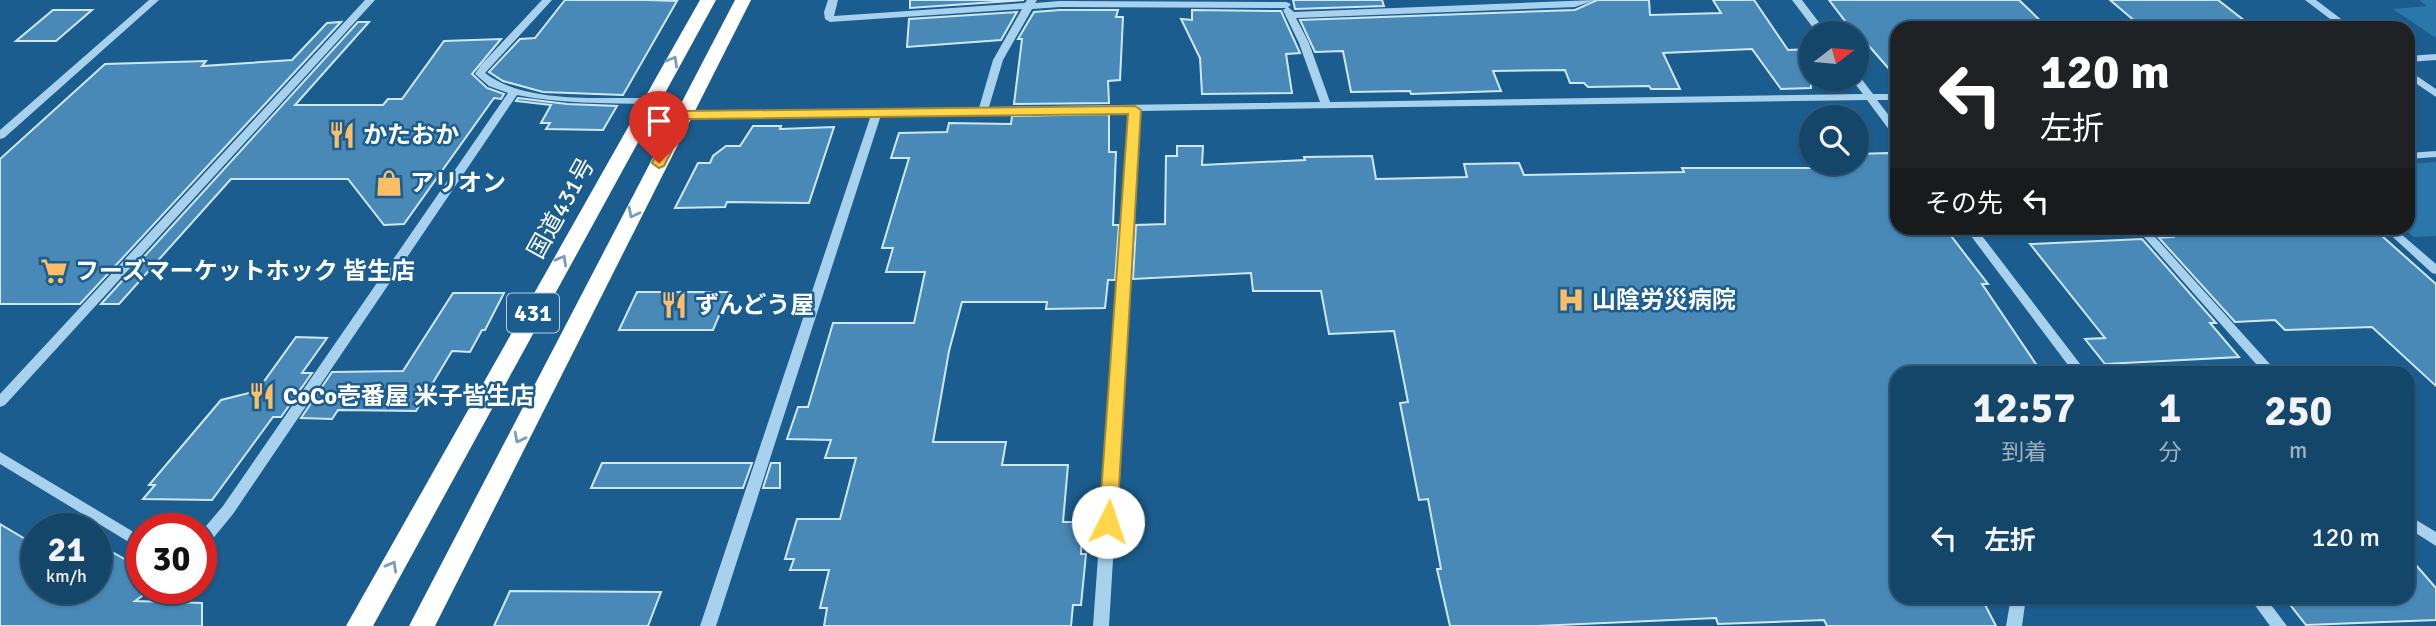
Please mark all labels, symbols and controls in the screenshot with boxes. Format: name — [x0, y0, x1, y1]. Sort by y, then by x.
north arrow — [1799, 21, 1869, 91]
map controls — [1799, 21, 1869, 175]
text: 120 m — [2040, 42, 2170, 102]
icon: left — [1925, 49, 2016, 140]
one-way arrow — [665, 56, 678, 69]
pin — [629, 91, 689, 163]
icon: arrive — [640, 102, 678, 140]
button: search — [1799, 105, 1869, 175]
text: 左折 — [2040, 109, 2104, 148]
restaurant icon: かたおか — [327, 120, 357, 150]
place label: かたおか — [363, 120, 459, 150]
street label: 国道431号 — [521, 152, 601, 264]
shop icon: アリオン — [374, 168, 404, 198]
place label: アリオン — [410, 168, 506, 198]
icon: left — [2017, 182, 2055, 220]
text: その先 — [1925, 188, 2003, 220]
one-way arrow — [628, 206, 642, 218]
one-way arrow — [554, 255, 567, 267]
supermarket icon: フーズマーケットホック 皆生店 — [39, 256, 69, 286]
place label: フーズマーケットホック 皆生店 — [75, 256, 415, 286]
hospital icon: 山陰労災病院 — [1556, 285, 1586, 315]
place label: 山陰労災病院 — [1592, 285, 1736, 315]
restaurant icon: ずんどう屋 — [659, 290, 689, 320]
place label: ずんどう屋 — [695, 290, 814, 320]
road number: 431 — [507, 294, 559, 332]
restaurant icon: CoCo壱番屋 米子皆生店 — [247, 381, 277, 411]
place label: CoCo壱番屋 米子皆生店 — [283, 381, 534, 411]
text: 12:57 — [1973, 383, 2076, 434]
text: 1 — [2159, 383, 2181, 434]
text: 250 — [2264, 386, 2332, 437]
one-way arrow — [513, 430, 527, 443]
text: m — [2289, 436, 2307, 465]
text: 到着 — [2001, 438, 2047, 467]
text: 分 — [2159, 438, 2182, 467]
position arrow — [1071, 485, 1145, 559]
speed limit sign: 30 — [126, 513, 217, 604]
icon: left — [1925, 519, 1963, 557]
text: 120 m — [2311, 522, 2380, 554]
text: 左折 — [1984, 525, 2036, 557]
text: 21 — [48, 528, 85, 571]
one-way arrow — [384, 561, 397, 574]
text: km/h — [46, 565, 87, 587]

